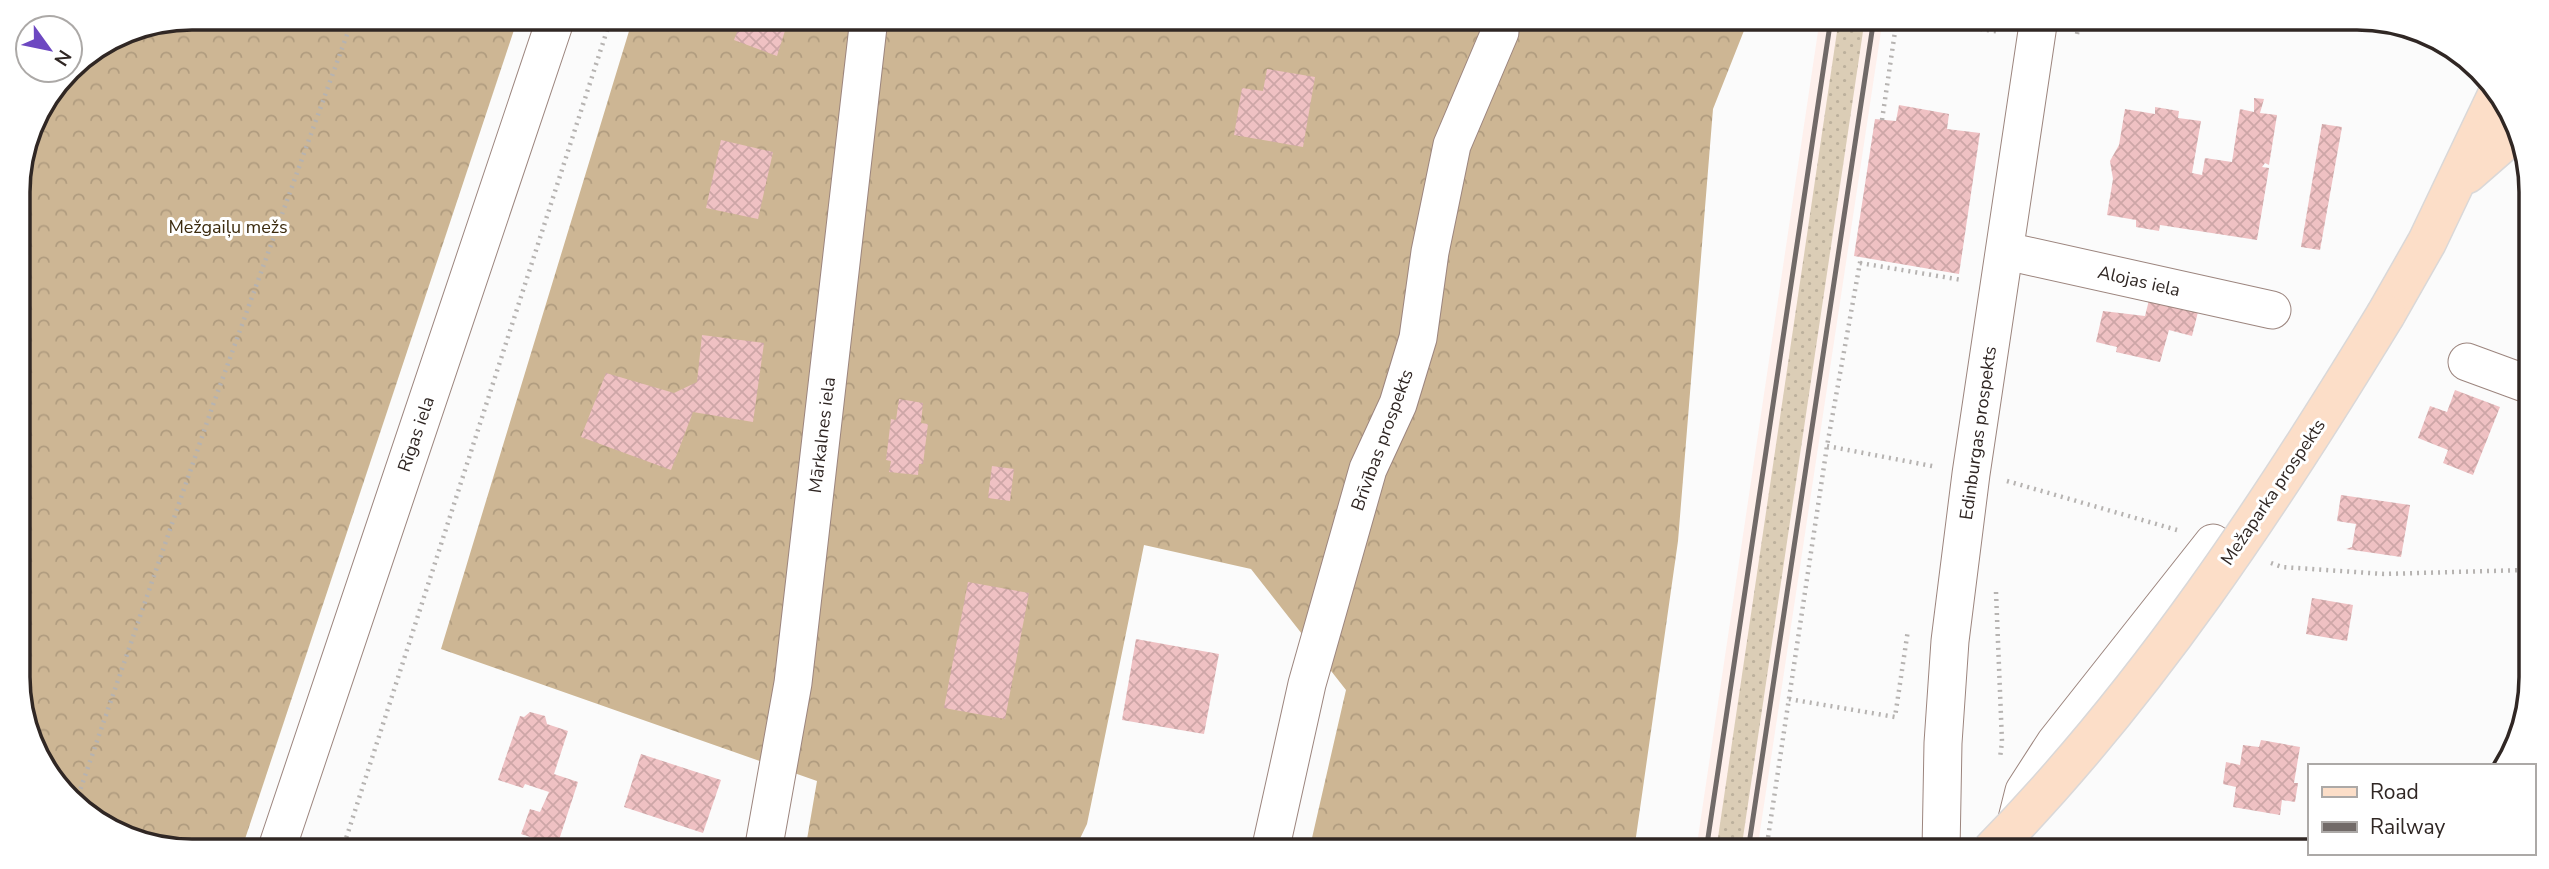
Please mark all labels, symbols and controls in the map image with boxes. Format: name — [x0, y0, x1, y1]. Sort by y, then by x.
north arrow — [14, 14, 84, 84]
text: N — [48, 45, 77, 71]
park label: Mežgaiļu mežs — [168, 215, 288, 239]
street label: Alojas iela — [2095, 260, 2183, 302]
street label: Edinburgas prospekts — [1954, 345, 2002, 521]
street label: Brīvības prospekts — [1345, 366, 1419, 514]
street label: Mārkalnes iela — [803, 376, 841, 494]
street label: Rīgas iela — [392, 393, 440, 475]
street label: Mežaparka prospekts — [2215, 414, 2331, 570]
legend — [2308, 764, 2535, 855]
text: Road — [2370, 778, 2419, 806]
text: Railway — [2370, 813, 2445, 841]

